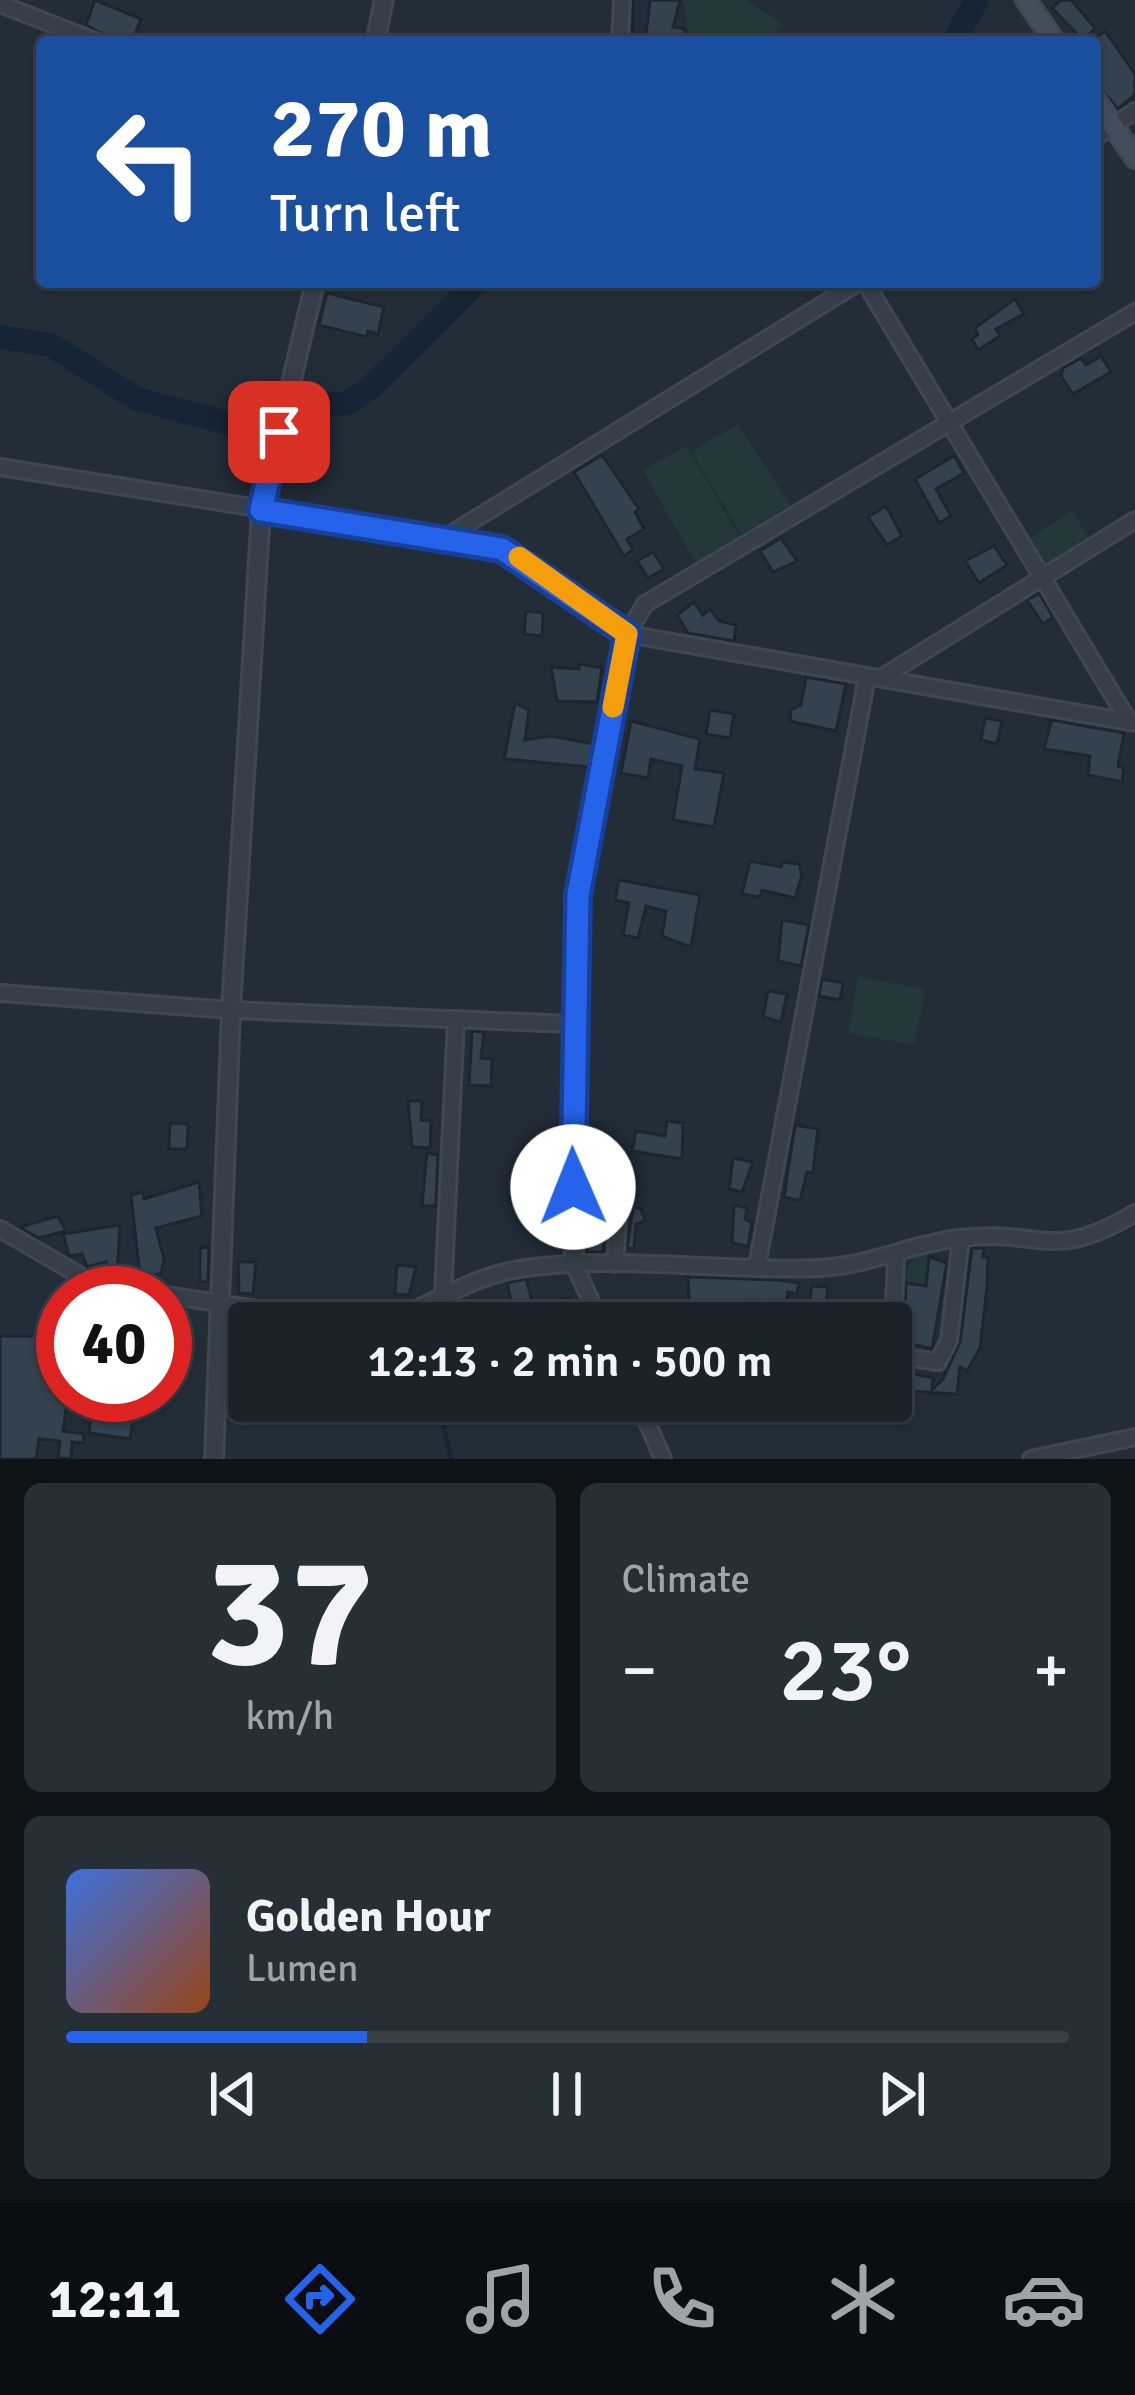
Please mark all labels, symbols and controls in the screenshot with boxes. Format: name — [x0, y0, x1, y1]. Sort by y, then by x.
text: 270 m — [270, 77, 492, 181]
icon: left — [72, 84, 228, 240]
text: Turn left — [270, 180, 460, 247]
pin — [228, 381, 330, 483]
icon: arrive — [246, 399, 312, 465]
position arrow — [510, 1124, 636, 1250]
speed limit sign: 40 — [36, 1266, 192, 1422]
text: 12:13 · 2 min · 500 m — [368, 1334, 772, 1389]
text: 37 — [206, 1517, 374, 1710]
text: Climate — [622, 1555, 750, 1603]
text: 23° — [779, 1615, 911, 1726]
text: − — [622, 1630, 657, 1711]
text: + — [1033, 1630, 1069, 1711]
text: km/h — [246, 1692, 334, 1740]
text: Golden Hour — [246, 1889, 491, 1944]
text: Lumen — [246, 1944, 359, 1992]
icon: previous — [200, 2061, 266, 2127]
icon: pause — [534, 2061, 600, 2127]
icon: next — [869, 2061, 935, 2127]
icon: directions — [278, 2257, 362, 2341]
icon: music — [459, 2257, 543, 2341]
icon: phone — [640, 2257, 724, 2341]
icon: climate — [821, 2257, 905, 2341]
icon: car — [1002, 2257, 1086, 2341]
text: 12:11 — [49, 2266, 181, 2333]

